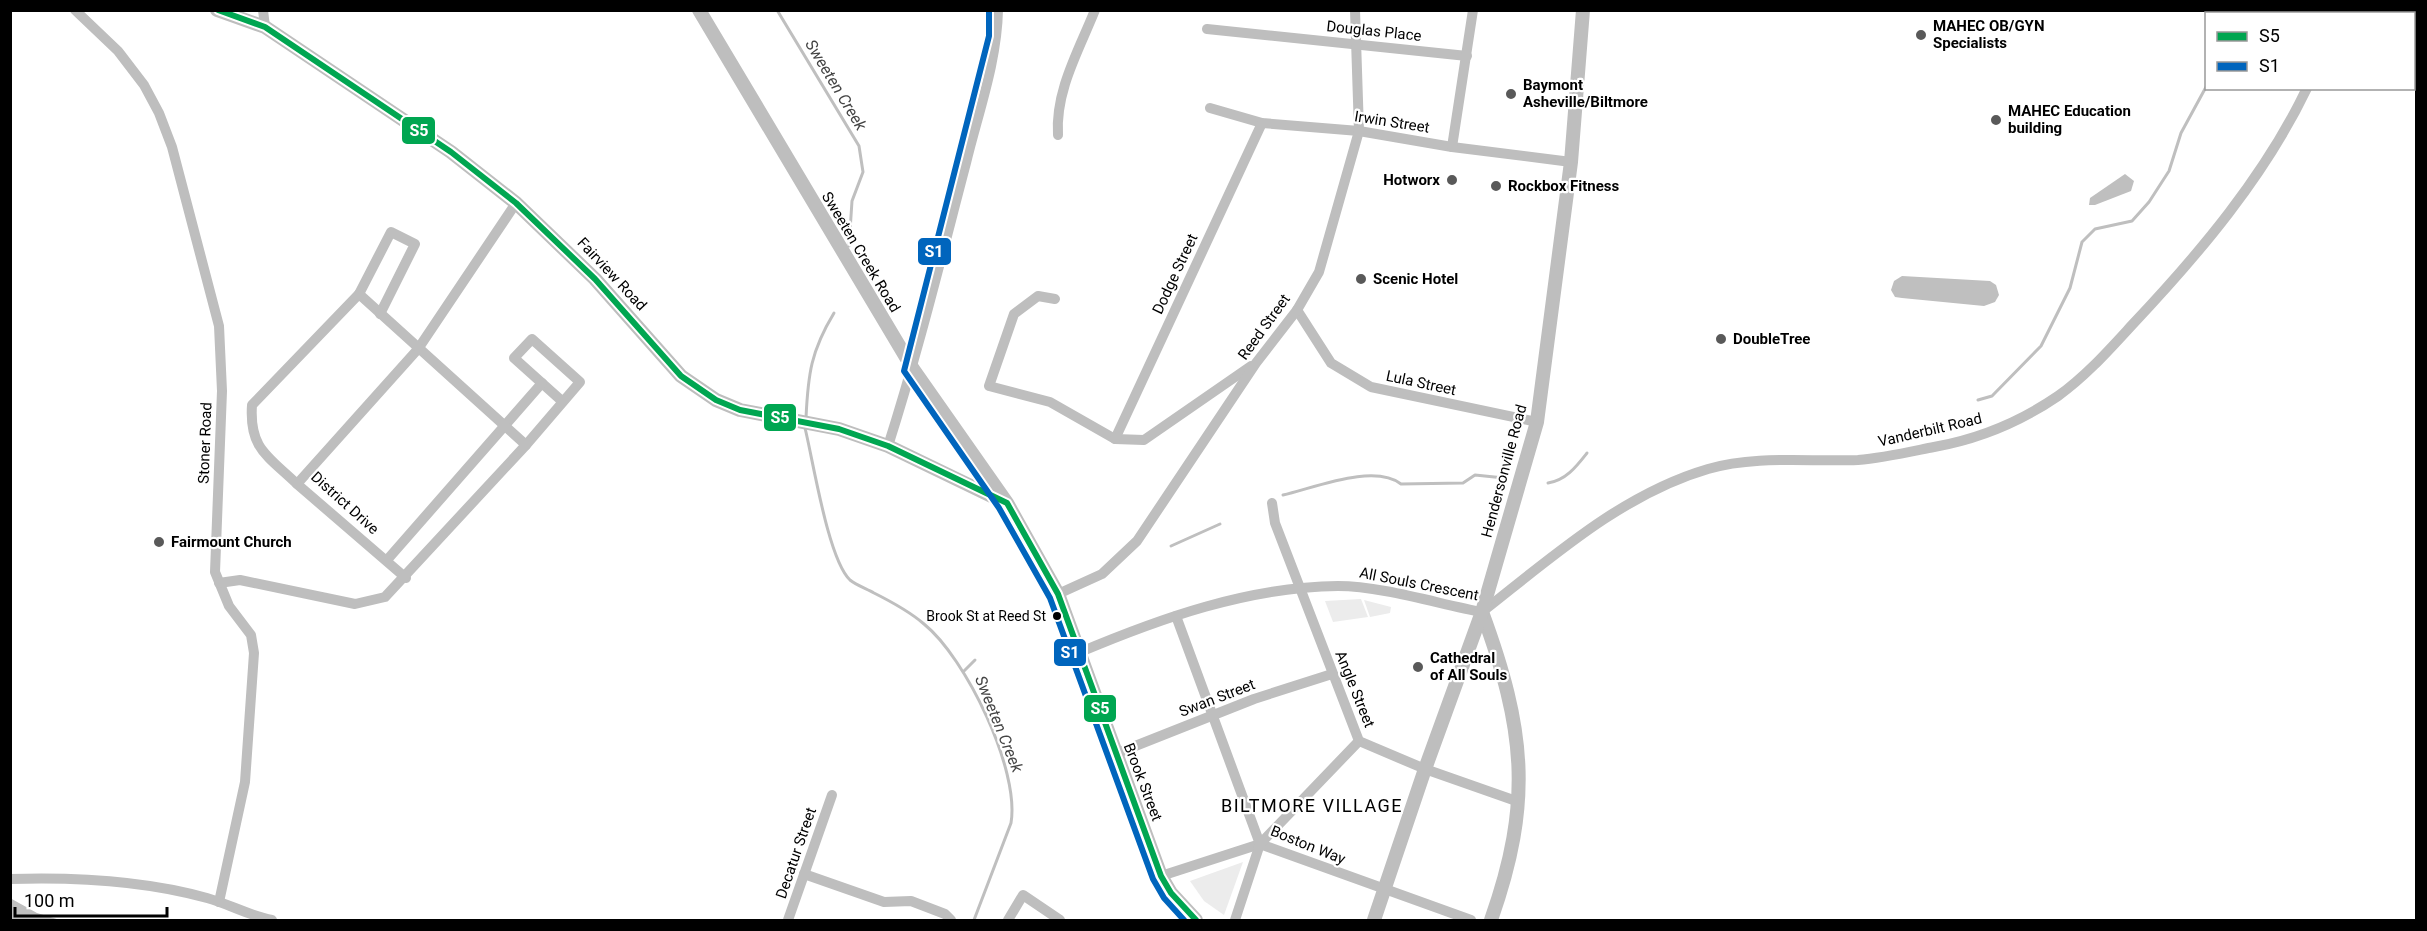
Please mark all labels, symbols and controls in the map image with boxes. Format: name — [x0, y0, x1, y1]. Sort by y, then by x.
legend — [2205, 12, 2415, 90]
street label: Douglas Place — [1326, 17, 1422, 45]
place label: MAHEC OB/GYN Specialists — [1933, 17, 2045, 52]
text: S5 — [2259, 25, 2280, 46]
marker: MAHEC OB/GYN Specialists — [1914, 28, 1928, 42]
water label: Sweeten Creek — [801, 36, 871, 135]
text: S1 — [2259, 55, 2280, 76]
place label: Baymont Asheville/Biltmore — [1523, 76, 1648, 111]
marker: Baymont Asheville/Biltmore — [1504, 87, 1518, 101]
place label: MAHEC Education building — [2008, 102, 2131, 137]
street label: Irwin Street — [1353, 107, 1431, 137]
marker: MAHEC Education building — [1989, 113, 2003, 127]
line badge: S5 — [401, 116, 436, 145]
text: S5 — [409, 121, 429, 140]
place label: Hotworx — [1383, 171, 1440, 189]
marker: Hotworx — [1445, 173, 1459, 187]
place label: Rockbox Fitness — [1508, 177, 1620, 195]
marker: Rockbox Fitness — [1489, 179, 1503, 193]
street label: Sweeten Creek Road — [818, 189, 904, 315]
street label: Dodge Street — [1149, 231, 1201, 317]
street label: Fairview Road — [574, 234, 650, 314]
line badge: S1 — [917, 237, 952, 266]
text: S1 — [924, 242, 944, 261]
place label: Scenic Hotel — [1373, 270, 1458, 288]
marker: Scenic Hotel — [1354, 272, 1368, 286]
street label: Reed Street — [1234, 291, 1294, 363]
place label: DoubleTree — [1733, 330, 1810, 348]
marker: DoubleTree — [1714, 332, 1728, 346]
street label: Lula Street — [1384, 367, 1458, 399]
street label: Stoner Road — [195, 402, 215, 484]
street label: Hendersonville Road — [1478, 402, 1530, 540]
line badge: S5 — [763, 403, 797, 432]
text: S5 — [770, 408, 790, 427]
street label: Vanderbilt Road — [1876, 409, 1984, 451]
street label: District Drive — [307, 468, 383, 538]
place label: Fairmount Church — [171, 533, 292, 551]
marker: Fairmount Church — [152, 535, 166, 549]
street label: All Souls Crescent — [1358, 564, 1480, 604]
place label: Brook St at Reed St — [926, 608, 1046, 624]
marker: Brook St at Reed St — [1051, 610, 1063, 622]
line badge: S1 — [1053, 638, 1087, 667]
text: S1 — [1060, 643, 1080, 662]
street label: Angle Street — [1331, 648, 1379, 730]
place label: Cathedral of All Souls — [1430, 649, 1507, 684]
marker: Cathedral of All Souls — [1411, 660, 1425, 674]
water label: Sweeten Creek — [971, 673, 1027, 776]
street label: Swan Street — [1176, 675, 1258, 721]
line badge: S5 — [1083, 694, 1117, 723]
text: S5 — [1090, 699, 1110, 718]
street label: Brook Street — [1120, 740, 1166, 824]
district label: BILTMORE VILLAGE — [1221, 795, 1403, 816]
street label: Decatur Street — [772, 805, 820, 901]
street label: Boston Way — [1268, 822, 1348, 868]
scale bar — [15, 880, 166, 918]
text: 100 m — [24, 890, 75, 911]

